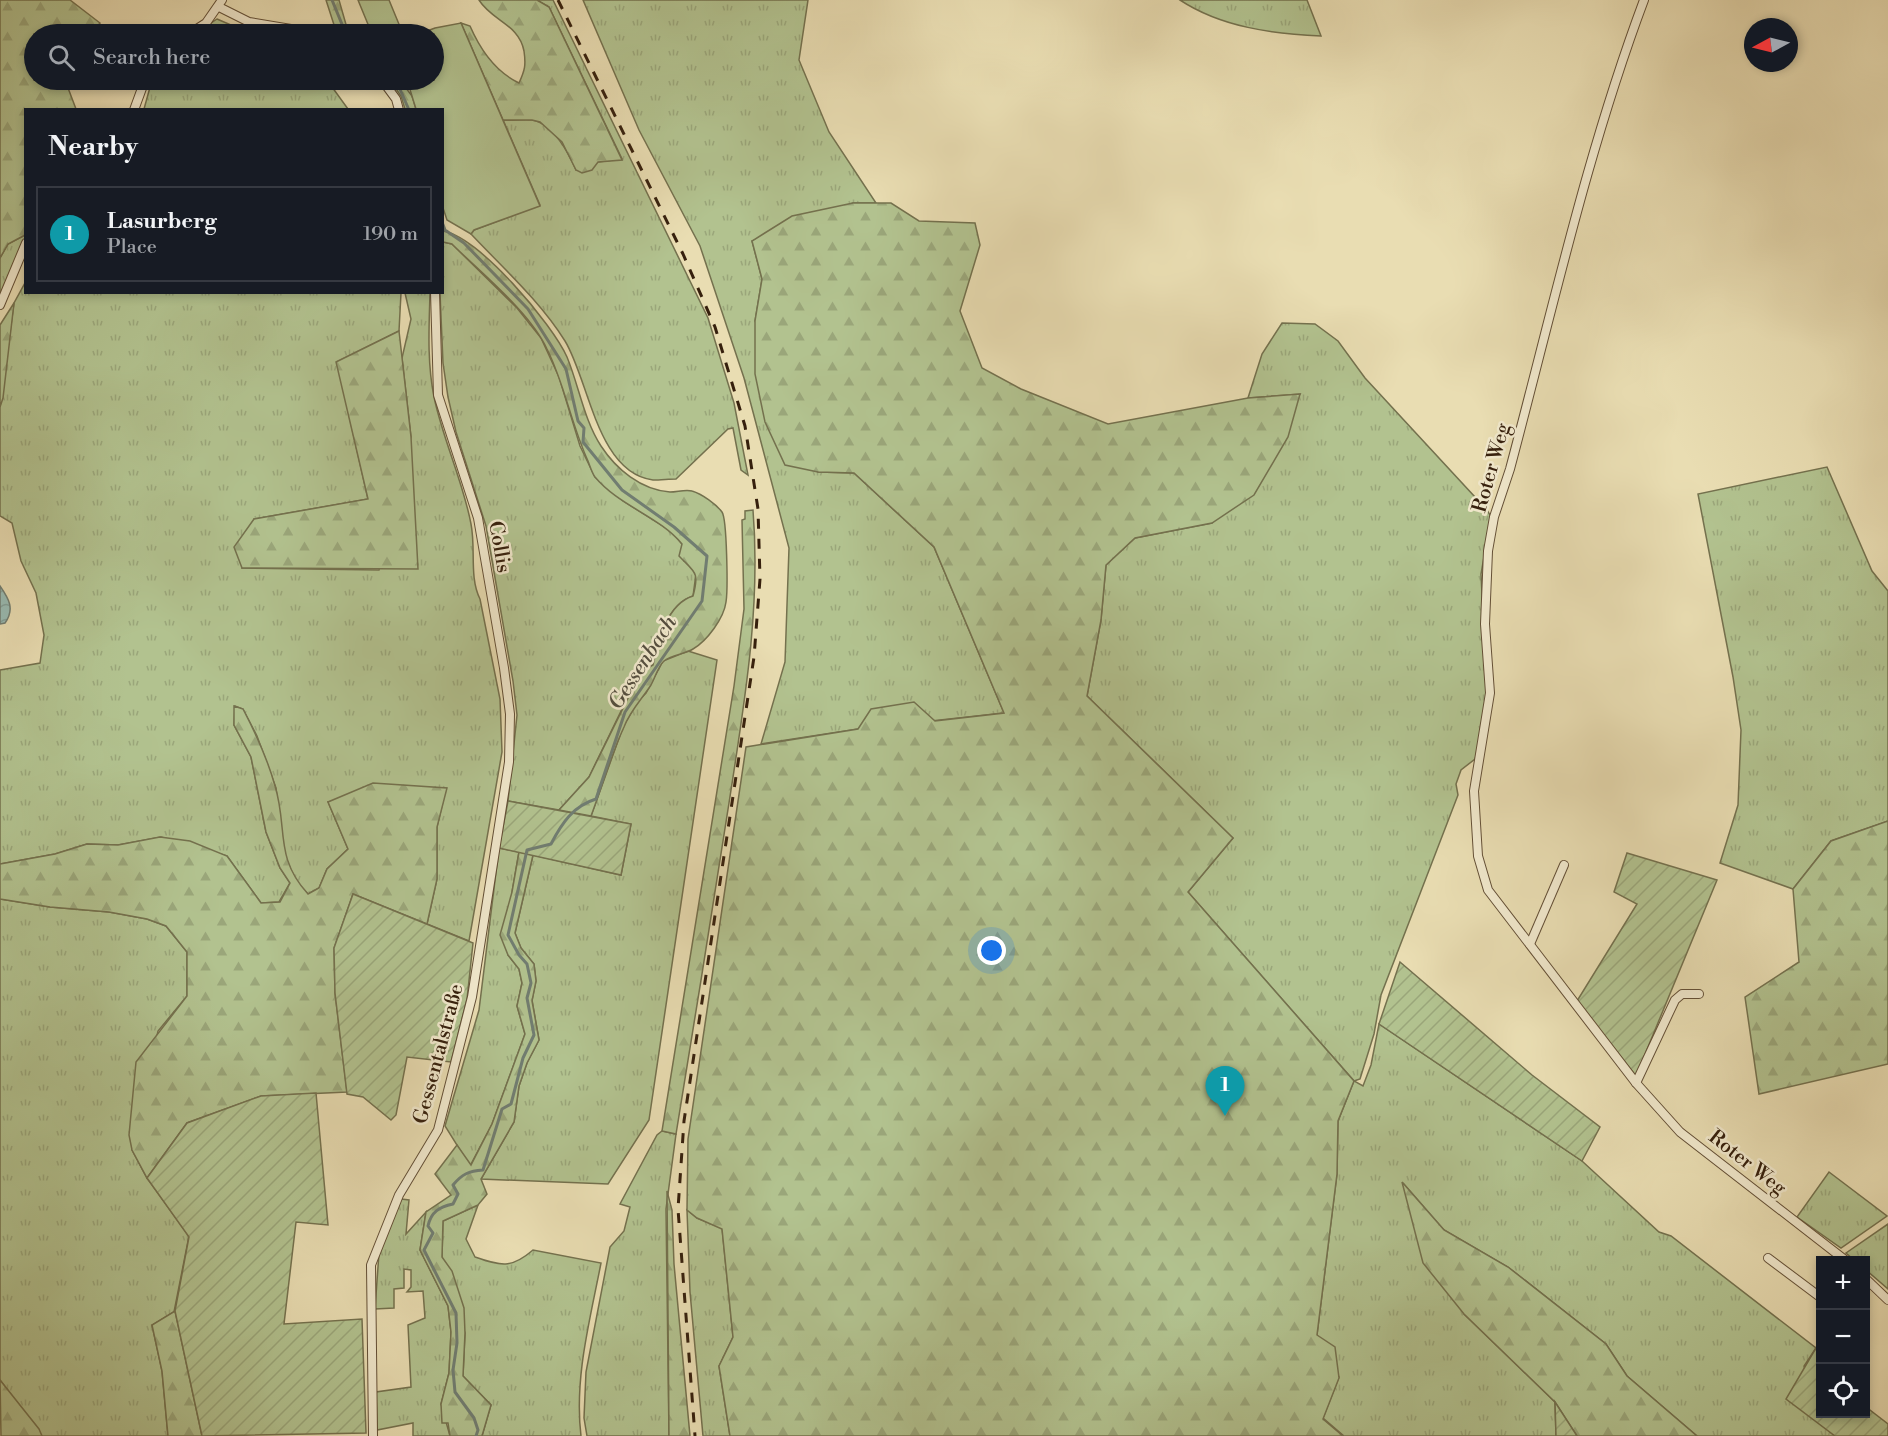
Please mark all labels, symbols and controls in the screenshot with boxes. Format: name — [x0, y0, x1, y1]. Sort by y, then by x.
north arrow — [1744, 18, 1798, 72]
search box — [24, 24, 444, 90]
icon: search — [45, 41, 78, 74]
text: Search here — [93, 44, 210, 71]
text: Nearby — [48, 131, 138, 163]
text: Lasurberg — [107, 208, 217, 235]
text: 1 — [65, 222, 74, 247]
text: 190 m — [363, 222, 418, 247]
text: Place — [107, 235, 157, 260]
street label: Roter Weg — [1467, 420, 1517, 516]
street label: Collis — [482, 519, 516, 575]
water label: Gessenbach — [603, 611, 683, 715]
your location — [977, 936, 1006, 965]
street label: Gessentalstraße — [408, 981, 470, 1127]
pin: 1 — [1206, 1066, 1244, 1116]
street label: Roter Weg — [1703, 1125, 1791, 1202]
map controls — [1816, 1256, 1870, 1418]
button: + — [1816, 1256, 1870, 1310]
button: − — [1816, 1310, 1870, 1364]
button: locate — [1816, 1364, 1870, 1418]

